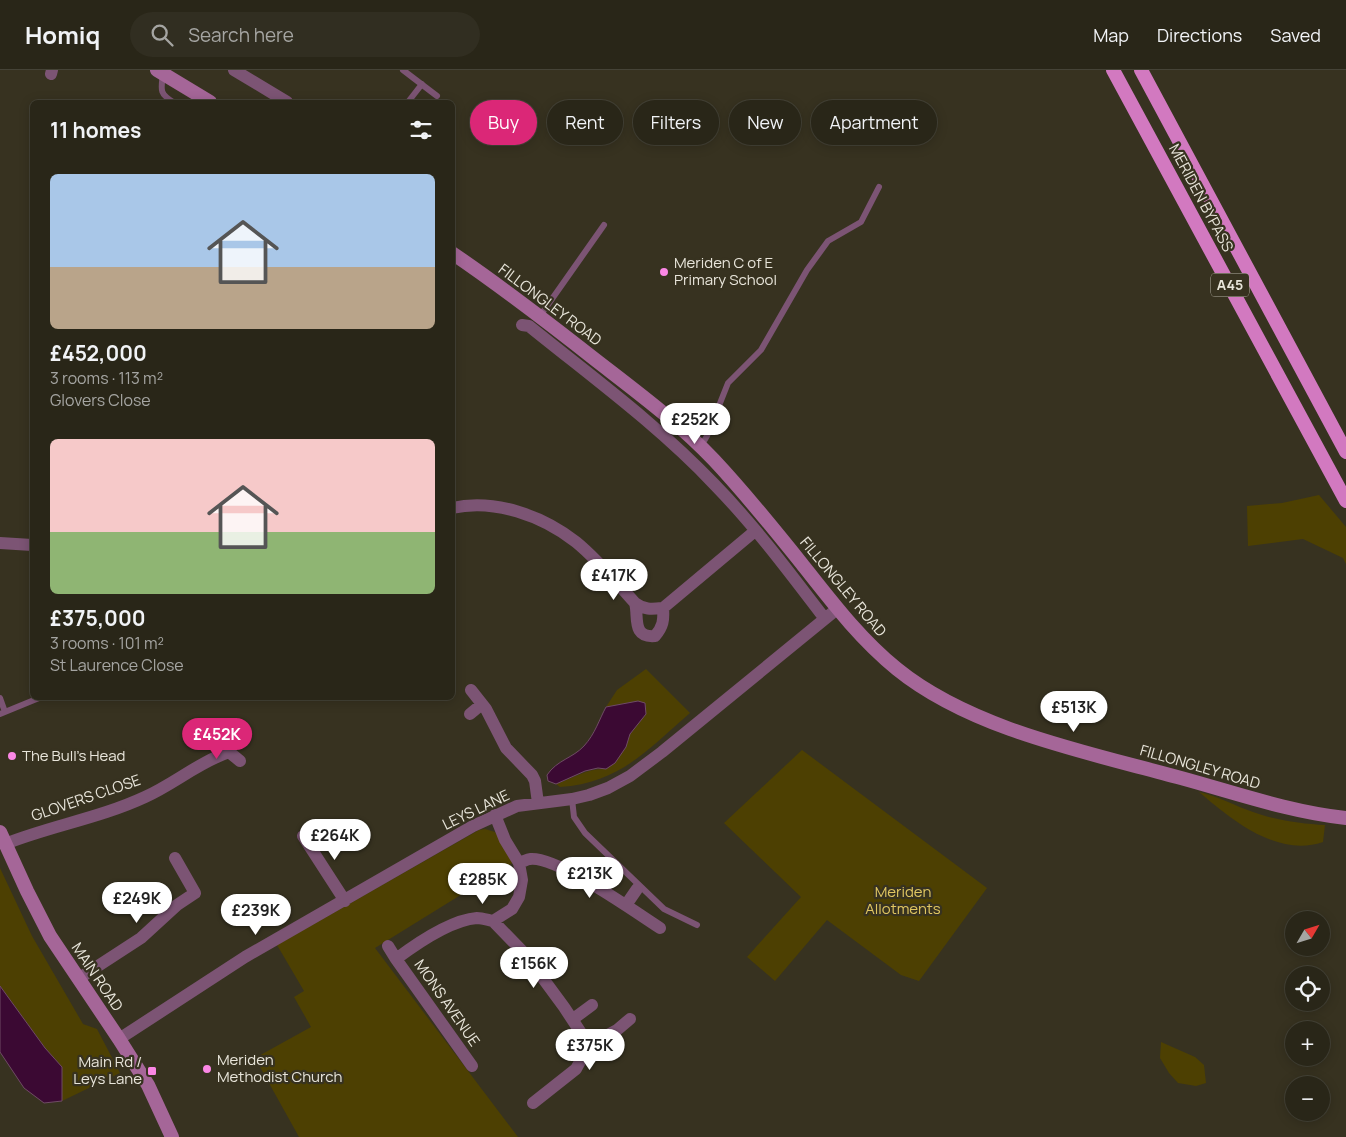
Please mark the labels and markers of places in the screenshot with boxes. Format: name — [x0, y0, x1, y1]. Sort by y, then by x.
place label: Meriden C of E Primary School — [674, 252, 777, 290]
marker: Meriden C of E Primary School — [658, 266, 670, 278]
pin: £252K — [660, 402, 730, 445]
pin: £417K — [579, 558, 649, 601]
pin: £513K — [1039, 690, 1109, 733]
pin: £452K — [182, 718, 252, 760]
place label: The Bull's Head — [22, 745, 125, 766]
marker: The Bull's Head — [6, 750, 18, 762]
pin: £264K — [300, 818, 370, 861]
pin: £213K — [555, 856, 625, 899]
pin: £285K — [448, 862, 518, 905]
pin: £249K — [102, 882, 172, 924]
pin: £239K — [221, 894, 291, 936]
pin: £156K — [499, 946, 569, 989]
pin: £375K — [555, 1028, 625, 1071]
place label: Meriden Methodist Church — [217, 1049, 343, 1087]
place label: Main Rd / Leys Lane — [73, 1051, 142, 1089]
marker: Meriden Methodist Church — [201, 1063, 213, 1075]
marker: Main Rd / Leys Lane — [146, 1065, 158, 1077]

